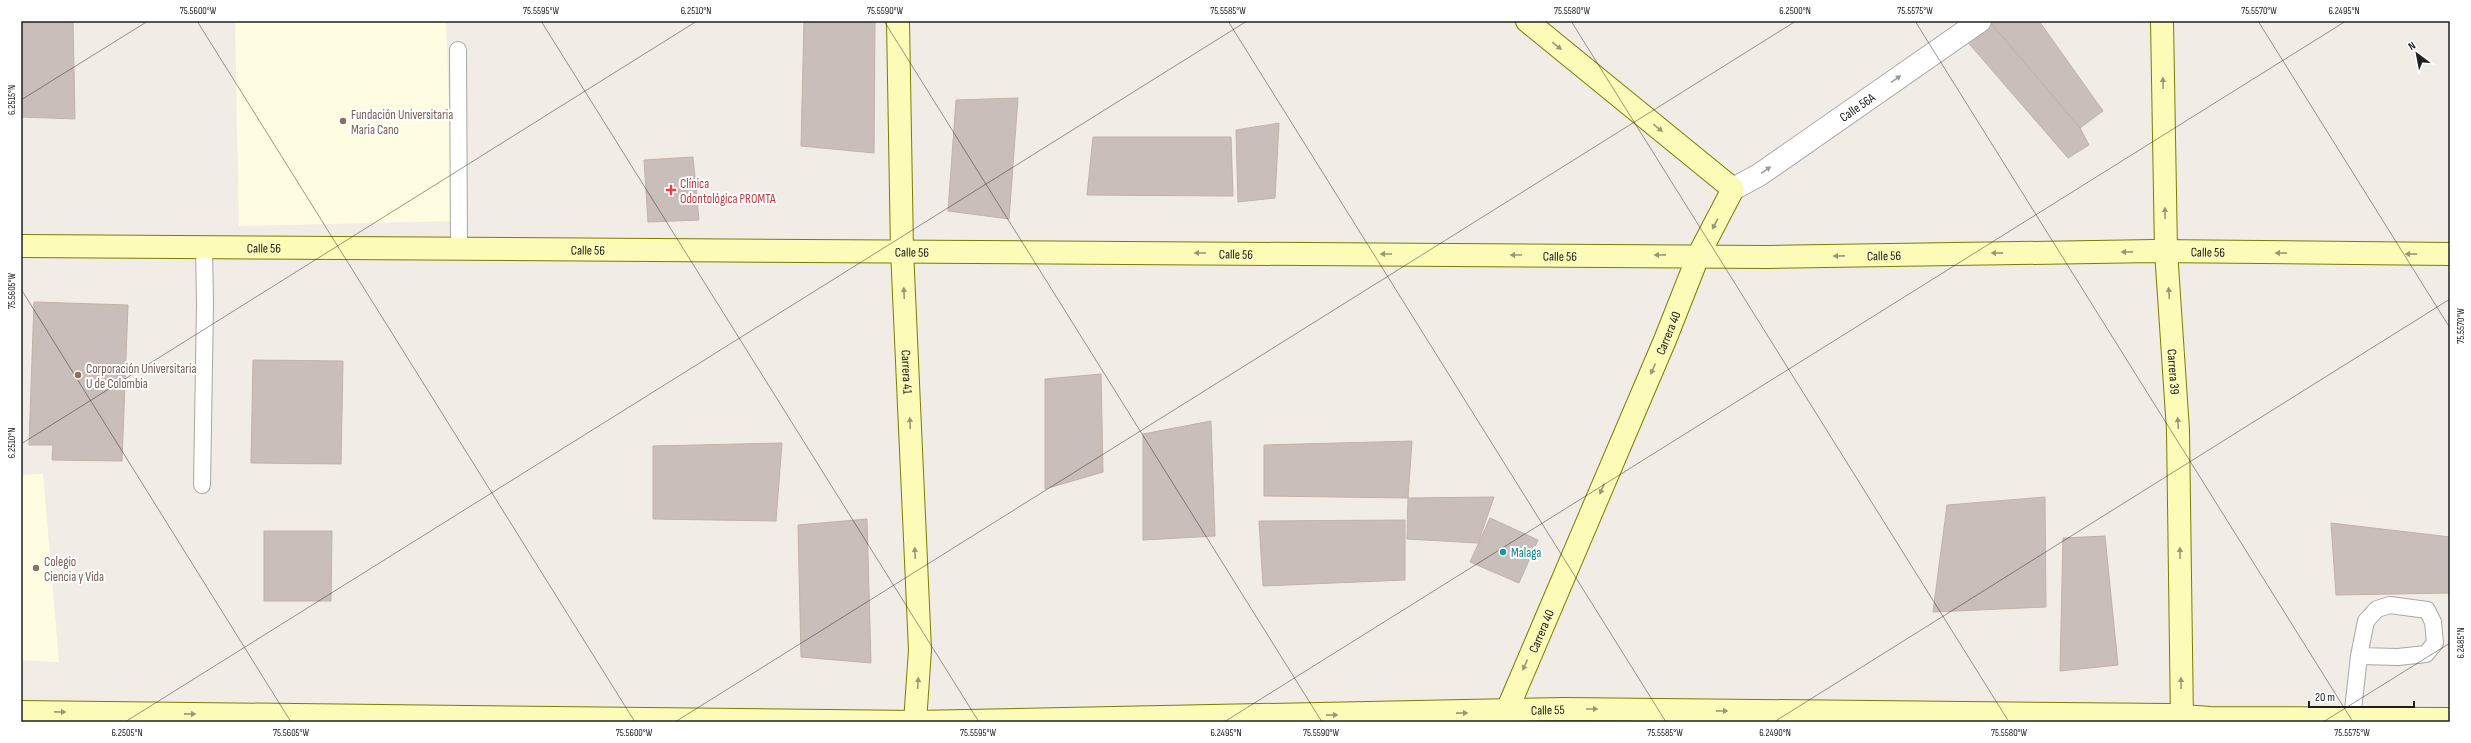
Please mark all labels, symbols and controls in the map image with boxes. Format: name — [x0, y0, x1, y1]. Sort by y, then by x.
text: 75.5600°W — [180, 5, 217, 17]
text: 75.5595°W — [523, 5, 559, 17]
text: 6.2510°N — [681, 5, 711, 17]
text: 75.5590°W — [867, 5, 904, 17]
text: 75.5585°W — [1210, 5, 1246, 17]
text: 75.5580°W — [1554, 5, 1591, 17]
text: 6.2500°N — [1779, 5, 1811, 17]
text: 75.5575°W — [1897, 5, 1933, 17]
text: 75.5570°W — [2241, 5, 2277, 17]
text: 6.2495°N — [2328, 5, 2360, 17]
north arrow — [2397, 34, 2437, 74]
text: N — [2406, 39, 2418, 53]
one-way arrow — [1552, 41, 1563, 50]
one-way arrow — [1891, 75, 1901, 83]
one-way arrow — [2160, 76, 2166, 89]
text: 6.2515°N — [6, 85, 18, 115]
street label: Calle 56A — [1837, 89, 1879, 125]
place label: Fundación Universitaria Maria Cano — [351, 107, 453, 138]
marker: Fundación Universitaria Maria Cano — [338, 116, 348, 126]
one-way arrow — [1653, 124, 1663, 132]
one-way arrow — [1761, 166, 1772, 174]
place label: Clínica Odontológica PROMTA — [680, 176, 776, 207]
marker: Clínica Odontológica PROMTA — [665, 184, 677, 196]
one-way arrow — [2162, 206, 2168, 219]
one-way arrow — [1711, 218, 1718, 230]
street label: Calle 56 — [247, 240, 281, 257]
street label: Calle 56 — [571, 242, 605, 259]
street label: Calle 56 — [2191, 244, 2225, 261]
street label: Calle 56 — [895, 245, 929, 261]
street label: Calle 56 — [1219, 247, 1253, 263]
street label: Calle 56 — [1867, 248, 1901, 264]
street label: Calle 56 — [1543, 249, 1577, 265]
one-way arrow — [2120, 249, 2133, 255]
one-way arrow — [1193, 250, 1206, 256]
one-way arrow — [1991, 250, 2003, 257]
one-way arrow — [2274, 250, 2287, 256]
one-way arrow — [1379, 251, 1392, 257]
one-way arrow — [2404, 251, 2417, 257]
one-way arrow — [1509, 252, 1522, 258]
one-way arrow — [1653, 252, 1666, 258]
one-way arrow — [1832, 253, 1845, 259]
text: 75.5605°W — [6, 272, 18, 309]
one-way arrow — [2166, 286, 2172, 299]
one-way arrow — [900, 287, 907, 299]
text: 75.5570°W — [2455, 308, 2467, 344]
street label: Carrera 40 — [1653, 309, 1685, 357]
street label: Carrera 41 — [897, 349, 915, 395]
street label: Carrera 39 — [2164, 349, 2183, 395]
place label: Corporación Universitaria U de Colombia — [86, 361, 197, 392]
one-way arrow — [1649, 363, 1656, 375]
marker: Corporación Universitaria U de Colombia — [73, 370, 83, 380]
one-way arrow — [906, 417, 913, 429]
one-way arrow — [2174, 417, 2181, 429]
text: 6.2510°N — [6, 428, 18, 458]
one-way arrow — [1599, 483, 1605, 494]
place label: Malaga — [1511, 545, 1541, 561]
one-way arrow — [912, 547, 919, 559]
marker: Malaga — [1498, 547, 1508, 557]
one-way arrow — [2176, 547, 2183, 559]
place label: Colegio Ciencia y Vida — [44, 554, 104, 585]
marker: Colegio Ciencia y Vida — [31, 563, 41, 573]
street label: Carrera 40 — [1525, 607, 1558, 655]
text: 6.2485°N — [2455, 627, 2467, 659]
one-way arrow — [1522, 660, 1528, 671]
one-way arrow — [2178, 676, 2184, 689]
one-way arrow — [914, 677, 921, 689]
scale bar — [2309, 683, 2414, 709]
text: 20 m — [2315, 690, 2335, 705]
street label: Calle 55 — [1531, 702, 1565, 719]
one-way arrow — [1586, 706, 1599, 712]
one-way arrow — [1716, 708, 1729, 714]
one-way arrow — [54, 709, 66, 716]
one-way arrow — [1456, 710, 1469, 716]
one-way arrow — [184, 711, 197, 717]
one-way arrow — [1326, 711, 1338, 718]
text: 6.2505°N — [111, 727, 143, 739]
text: 75.5605°W — [273, 727, 310, 739]
text: 75.5600°W — [616, 727, 653, 739]
text: 75.5595°W — [960, 727, 996, 739]
text: 6.2495°N — [1210, 727, 1242, 739]
text: 75.5590°W — [1303, 727, 1340, 739]
text: 75.5585°W — [1647, 727, 1683, 739]
text: 6.2490°N — [1759, 727, 1791, 739]
text: 75.5580°W — [1991, 727, 2028, 739]
text: 75.5575°W — [2334, 727, 2370, 739]

